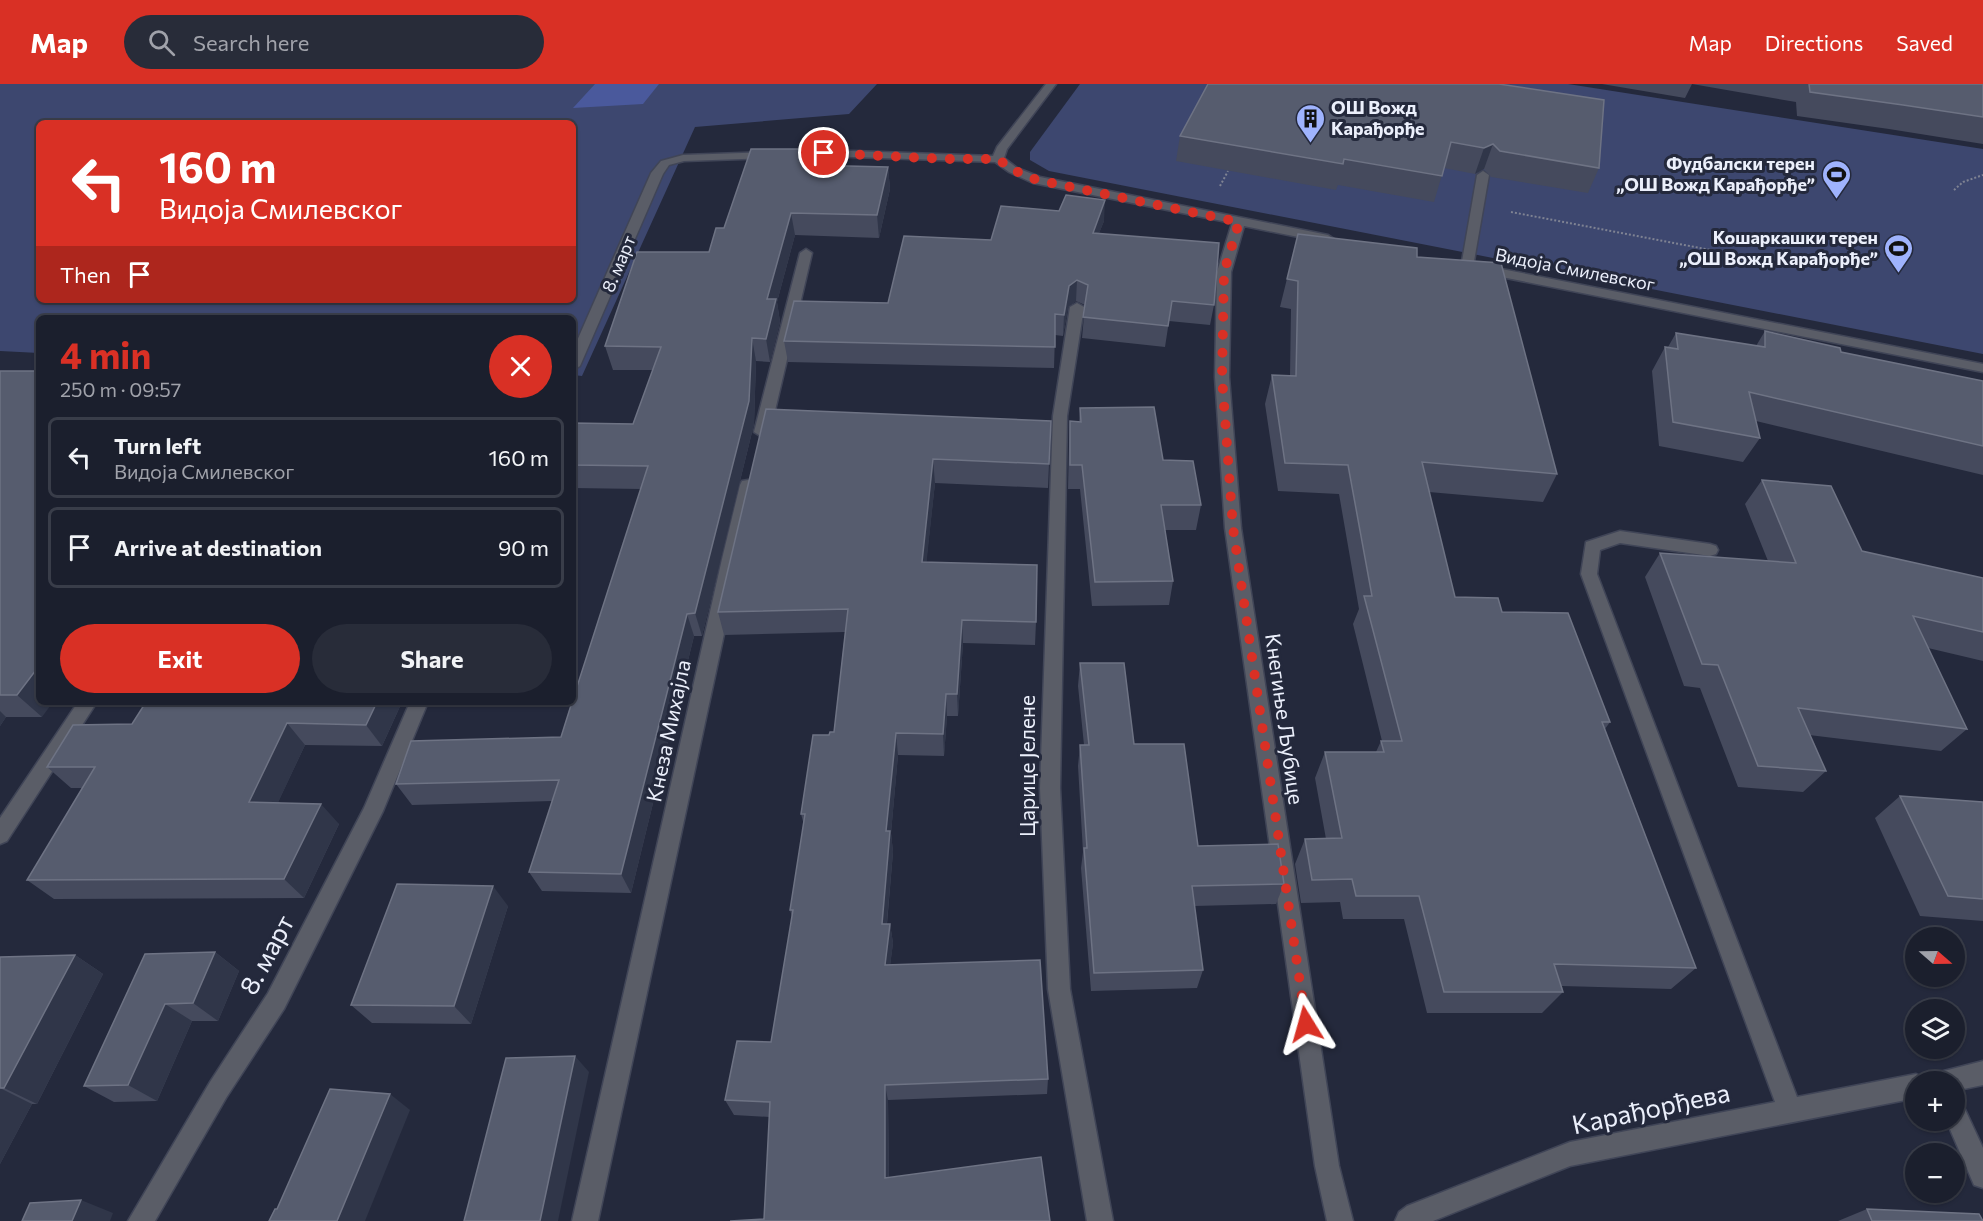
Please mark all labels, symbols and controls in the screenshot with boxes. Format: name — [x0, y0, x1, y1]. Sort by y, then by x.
search box — [124, 15, 544, 69]
text: Map — [30, 25, 88, 59]
icon: search — [145, 26, 178, 59]
text: Search here — [193, 29, 309, 56]
text: Map — [1689, 30, 1732, 55]
text: Directions — [1765, 30, 1863, 55]
text: Saved — [1896, 30, 1953, 55]
place label: ОШ Вожд Карађорђе — [1331, 96, 1425, 139]
building icon: ОШ Вожд Карађорђе — [1294, 102, 1326, 144]
pin — [798, 127, 849, 178]
icon: arrive — [807, 136, 840, 169]
text: 160 m — [159, 140, 277, 192]
icon: left — [60, 144, 138, 222]
place label: Фудбалски терен „ОШ Вожд Карађорђе” — [1616, 152, 1815, 195]
sports icon: Фудбалски терен „ОШ Вожд Карађорђе” — [1820, 158, 1852, 200]
text: Видоја Смилевског — [159, 192, 402, 225]
place label: Кошаркашки терен „ОШ Вожд Карађорђе” — [1679, 226, 1878, 269]
street label: 8. март — [596, 232, 640, 295]
sports icon: Кошаркашки терен „ОШ Вожд Карађорђе” — [1883, 232, 1915, 274]
street label: Видоја Смилевског — [1493, 243, 1657, 295]
icon: arrive — [123, 258, 156, 291]
text: Then — [60, 261, 111, 288]
text: 4 min — [60, 332, 151, 376]
button: close — [489, 335, 552, 398]
text: 250 m · 09:57 — [60, 377, 181, 401]
text: Turn left — [114, 432, 201, 459]
icon: left — [63, 441, 96, 474]
text: 160 m — [488, 444, 549, 471]
text: Видоја Смилевског — [114, 459, 294, 483]
icon: arrive — [63, 531, 96, 564]
text: Arrive at destination — [114, 534, 322, 561]
text: 90 m — [498, 534, 549, 561]
button: Exit — [60, 624, 300, 693]
button: Share — [312, 624, 552, 693]
street label: Кнегиње Љубице — [1261, 632, 1310, 806]
street label: Кнеза Михајла — [640, 657, 695, 804]
street label: Царице Јелене — [1014, 695, 1039, 837]
street label: 8. март — [232, 909, 299, 999]
north arrow — [1905, 927, 1965, 987]
map controls — [1905, 927, 1965, 1203]
position arrow — [1274, 992, 1338, 1056]
button: layers — [1905, 999, 1965, 1059]
button: + — [1905, 1071, 1965, 1131]
street label: Карађорђева — [1569, 1076, 1733, 1139]
button: − — [1905, 1143, 1965, 1203]

